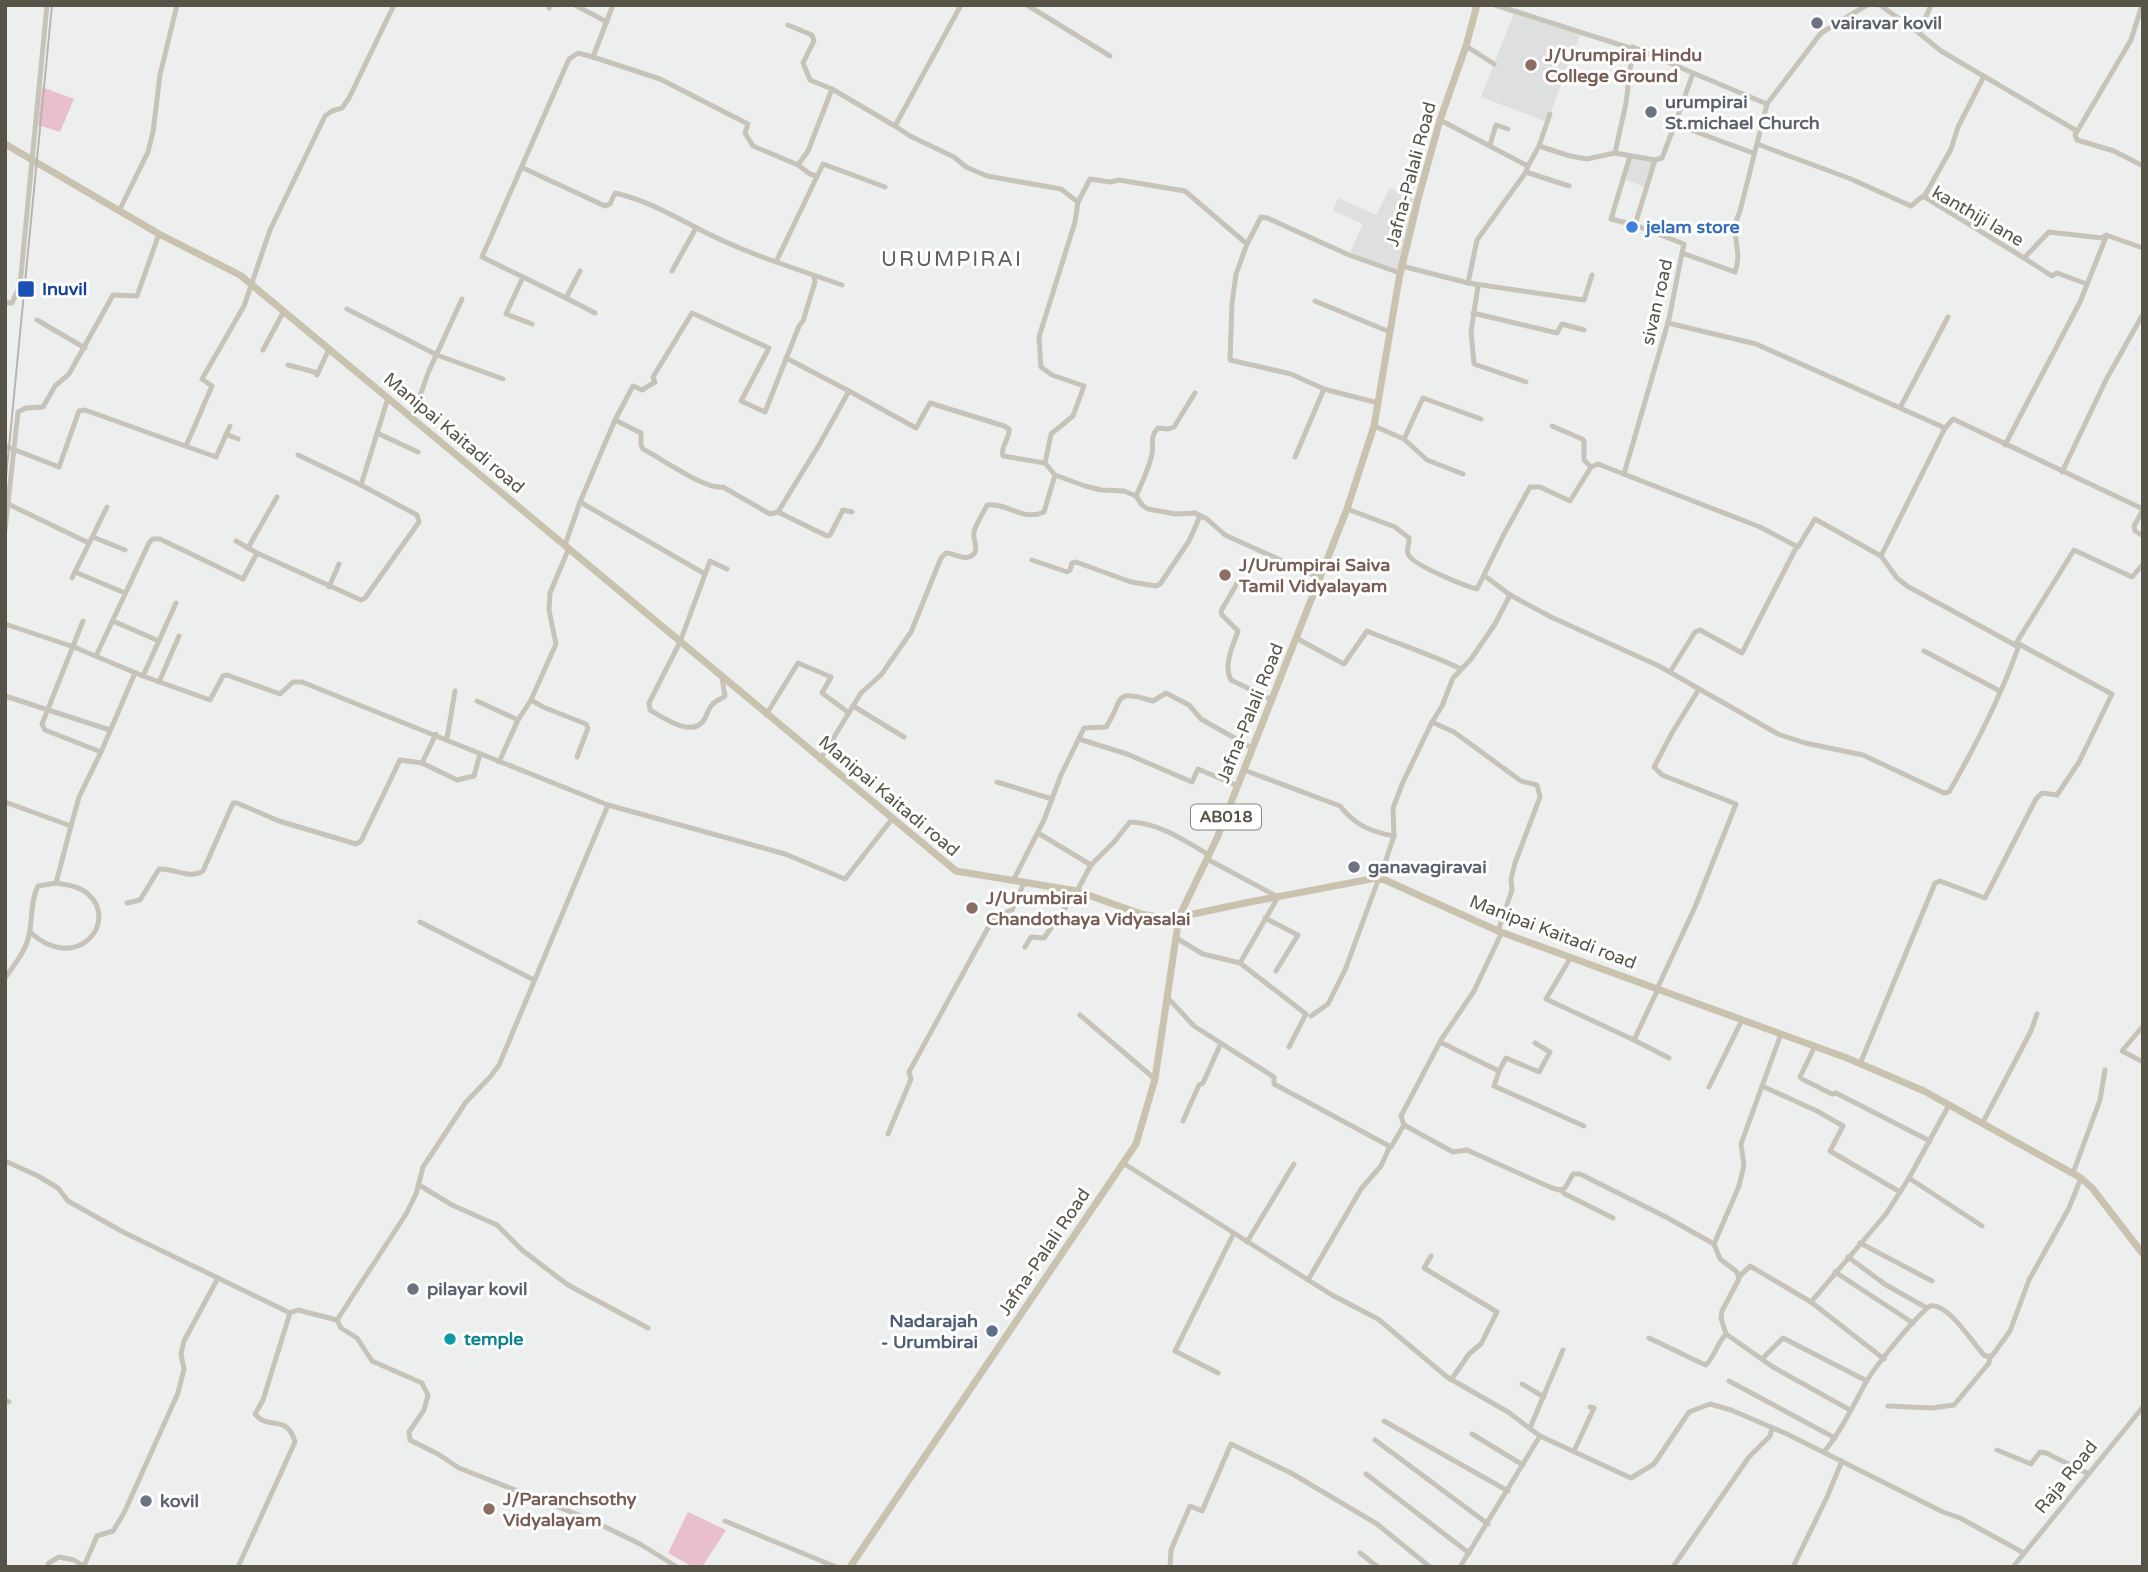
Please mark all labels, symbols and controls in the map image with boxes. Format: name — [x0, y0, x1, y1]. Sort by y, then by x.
place label: vairavar kovil — [1831, 12, 1942, 34]
marker: vairavar kovil — [1809, 15, 1825, 31]
place label: J/Urumpirai Hindu College Ground — [1544, 44, 1702, 87]
marker: J/Urumpirai Hindu College Ground — [1523, 57, 1539, 73]
place label: urumpirai St.michael Church — [1665, 91, 1820, 134]
street label: Jafna-Palali Road — [1381, 99, 1441, 249]
marker: urumpirai St.michael Church — [1643, 104, 1659, 120]
street label: kanthiji lane — [1928, 181, 2028, 251]
place label: jelam store — [1644, 216, 1740, 238]
marker: jelam store — [1624, 219, 1640, 235]
district label: URUMPIRAI — [881, 247, 1023, 272]
street label: sivan road — [1636, 257, 1678, 347]
place label: Inuvil — [42, 278, 87, 300]
marker: Inuvil — [16, 279, 36, 299]
street label: Manipai Kaitadi road — [379, 368, 529, 498]
place label: J/Urumpirai Saiva Tamil Vidyalayam — [1238, 554, 1390, 597]
marker: J/Urumpirai Saiva Tamil Vidyalayam — [1217, 567, 1233, 583]
street label: Jafna-Palali Road — [1212, 640, 1288, 786]
street label: Manipai Kaitadi road — [814, 731, 964, 861]
road number: AB018 — [1191, 804, 1261, 830]
place label: ganavagiravai — [1368, 856, 1487, 878]
marker: ganavagiravai — [1346, 859, 1362, 875]
place label: J/Urumbirai Chandothaya Vidyasalai — [985, 887, 1191, 930]
street label: Manipai Kaitadi road — [1467, 890, 1639, 974]
marker: J/Urumbirai Chandothaya Vidyasalai — [964, 900, 980, 916]
street label: Jafna-Palali Road — [993, 1184, 1095, 1320]
place label: pilayar kovil — [427, 1278, 528, 1300]
marker: pilayar kovil — [405, 1281, 421, 1297]
place label: Nadarajah - Urumbirai — [881, 1310, 978, 1353]
marker: Nadarajah - Urumbirai — [984, 1323, 1000, 1339]
place label: temple — [464, 1328, 524, 1350]
marker: temple — [442, 1331, 458, 1347]
street label: Raja Road — [2030, 1436, 2102, 1518]
place label: J/Paranchsothy Vidyalayam — [502, 1488, 637, 1531]
place label: kovil — [160, 1490, 199, 1512]
marker: kovil — [138, 1493, 154, 1509]
marker: J/Paranchsothy Vidyalayam — [481, 1501, 497, 1517]

